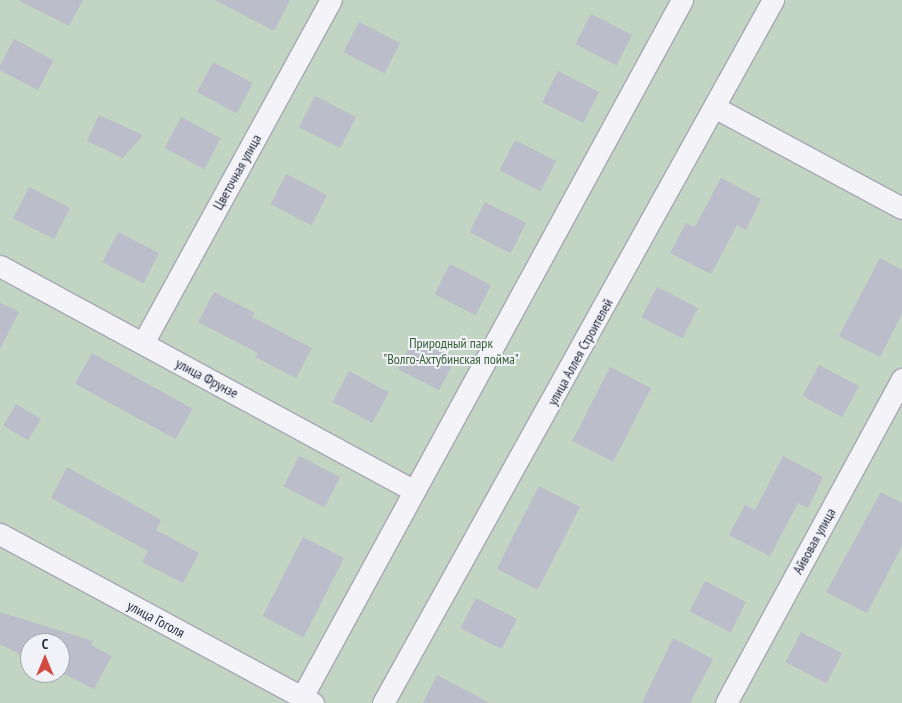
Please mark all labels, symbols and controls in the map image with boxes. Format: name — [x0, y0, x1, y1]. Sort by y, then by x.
street label: Цветочная улица — [209, 131, 265, 213]
street label: улица Аллея Строителей — [544, 296, 616, 408]
park label: Природный парк "Волго-Ахтубинская пойма" — [383, 335, 519, 368]
street label: улица Фрунзе — [173, 354, 241, 402]
street label: Айвовая улица — [789, 505, 839, 577]
street label: улица Гоголя — [124, 597, 188, 641]
north arrow — [20, 633, 70, 683]
text: С — [42, 635, 48, 653]

